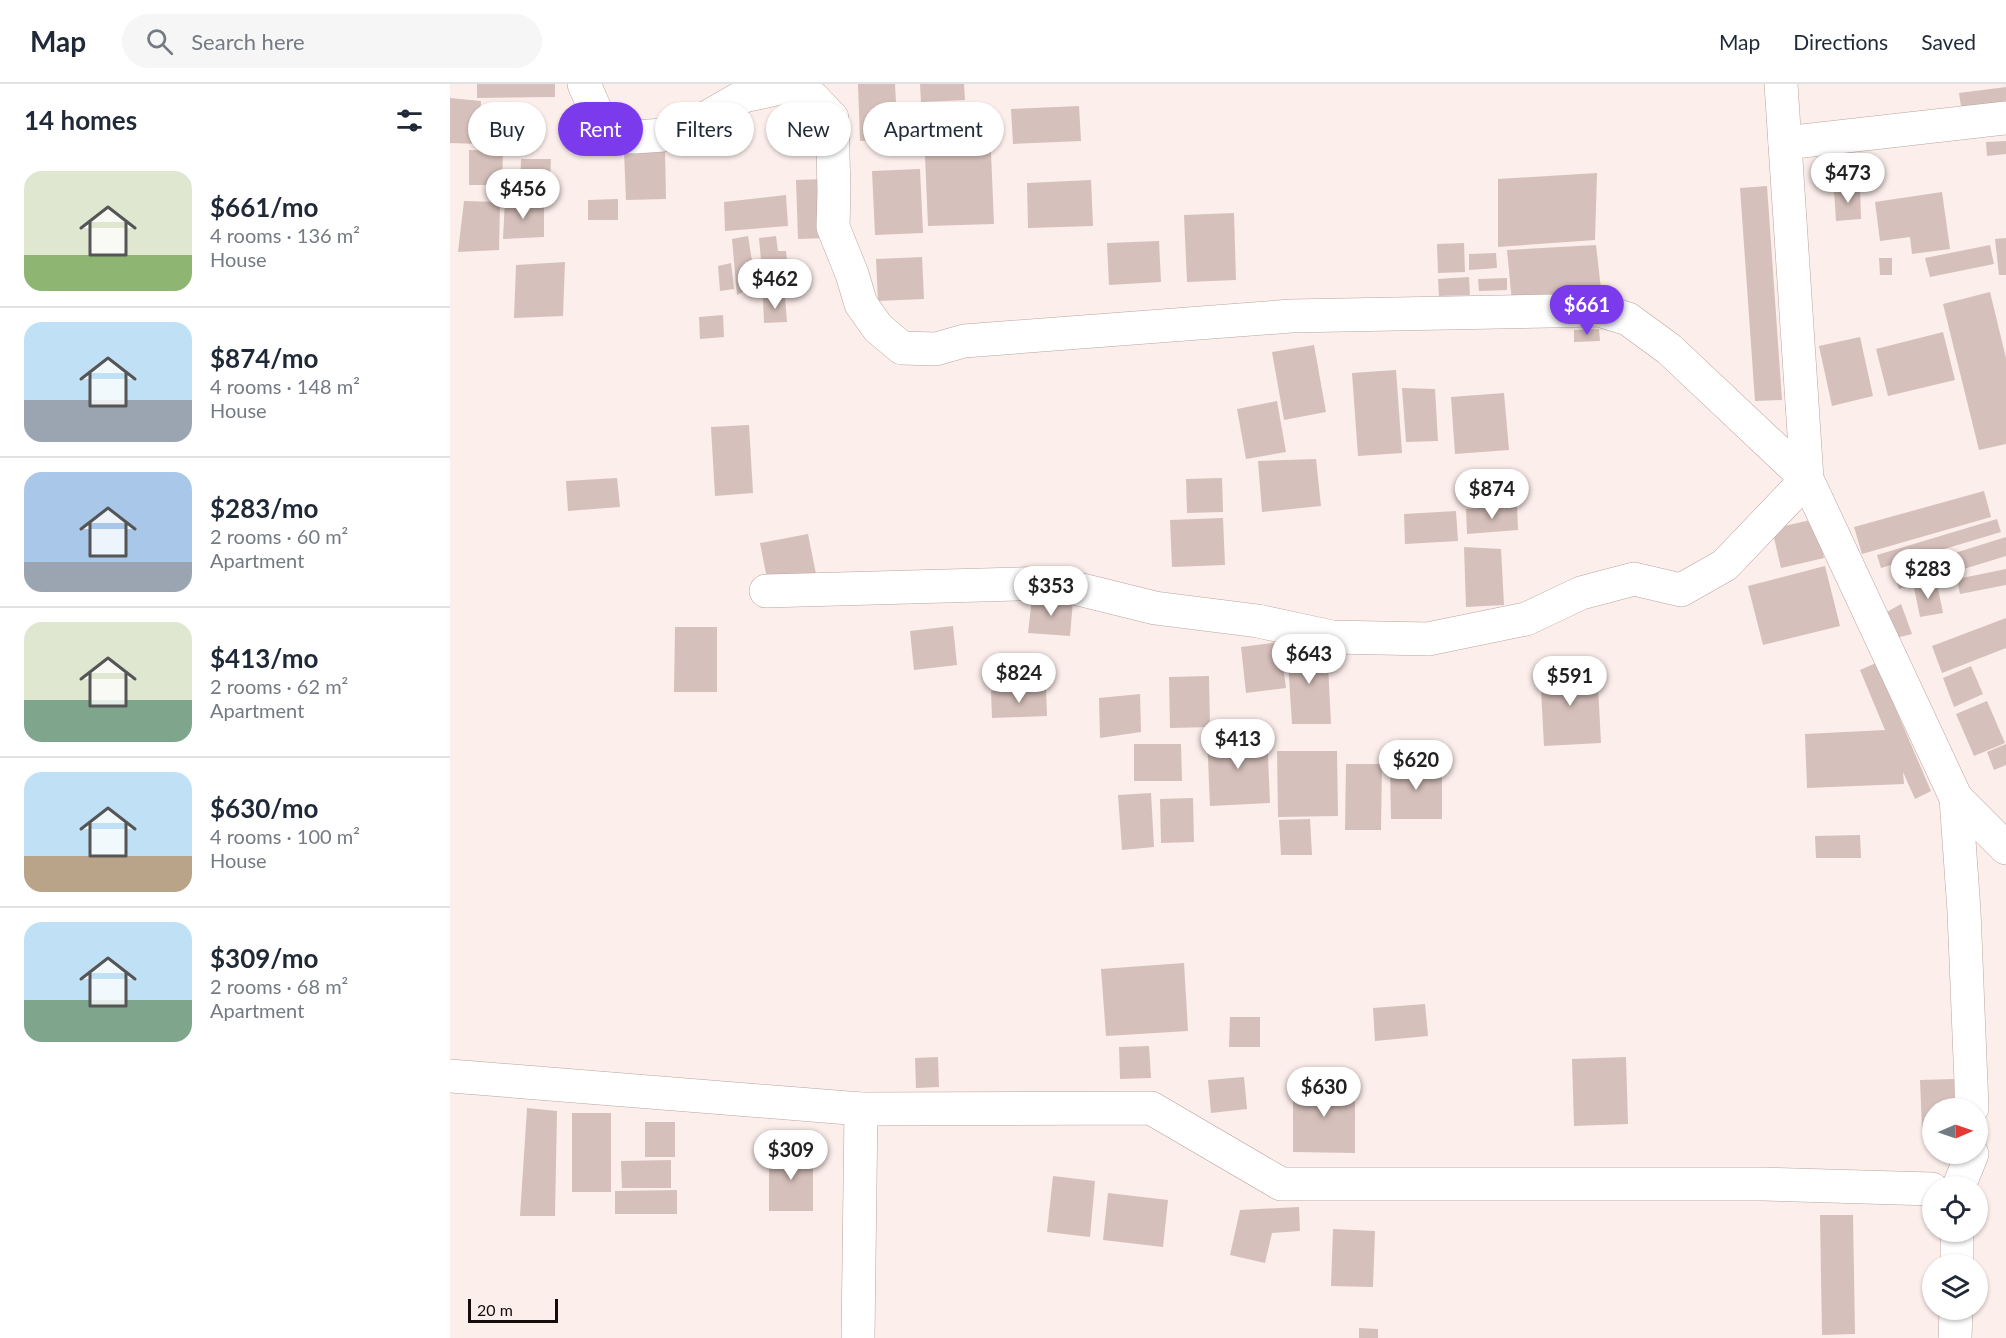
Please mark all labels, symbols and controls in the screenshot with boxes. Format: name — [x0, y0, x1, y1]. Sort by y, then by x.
search box — [122, 14, 542, 68]
text: Map — [30, 24, 86, 58]
icon: search — [143, 25, 176, 58]
text: Search here — [191, 28, 305, 55]
text: Map — [1719, 29, 1760, 54]
text: Directions — [1793, 29, 1888, 54]
text: Saved — [1921, 29, 1976, 54]
chip: Buy — [468, 102, 546, 156]
chip: Rent — [558, 102, 643, 156]
chip: Filters — [655, 102, 754, 156]
chip: New — [766, 102, 851, 156]
chip: Apartment — [863, 102, 1004, 156]
text: 14 homes — [24, 104, 137, 136]
icon: filters — [393, 104, 426, 137]
pin: $473 — [1812, 153, 1884, 204]
text: $473 — [1825, 160, 1871, 184]
pin: $456 — [487, 169, 559, 220]
text: $456 — [500, 176, 546, 200]
text: $661/mo — [210, 191, 318, 223]
icon: home — [72, 195, 144, 267]
text: 4 rooms · 136 m² — [210, 223, 360, 247]
text: House — [210, 247, 267, 271]
pin: $462 — [739, 259, 811, 310]
text: $462 — [752, 266, 798, 290]
pin: $661 — [1551, 285, 1623, 336]
text: $661 — [1564, 292, 1610, 316]
text: $874/mo — [210, 342, 318, 374]
icon: home — [72, 346, 144, 418]
text: 4 rooms · 148 m² — [210, 374, 360, 398]
text: House — [210, 398, 267, 422]
pin: $874 — [1456, 469, 1528, 520]
text: $874 — [1469, 476, 1515, 500]
text: $283/mo — [210, 492, 318, 524]
icon: home — [72, 496, 144, 568]
text: 2 rooms · 60 m² — [210, 524, 348, 548]
text: Apartment — [210, 548, 304, 572]
pin: $283 — [1892, 549, 1964, 600]
text: $283 — [1905, 556, 1951, 580]
pin: $353 — [1015, 566, 1087, 617]
text: $353 — [1028, 573, 1074, 597]
pin: $643 — [1273, 634, 1345, 685]
text: $643 — [1286, 641, 1332, 665]
text: $413/mo — [210, 642, 318, 674]
icon: home — [72, 646, 144, 718]
pin: $824 — [983, 653, 1055, 704]
pin: $591 — [1534, 656, 1606, 707]
text: $824 — [996, 660, 1042, 684]
text: $591 — [1547, 663, 1593, 687]
text: 2 rooms · 62 m² — [210, 674, 348, 698]
text: Apartment — [210, 698, 304, 722]
pin: $413 — [1202, 719, 1274, 770]
text: $413 — [1215, 726, 1261, 750]
pin: $620 — [1380, 740, 1452, 791]
text: $620 — [1393, 747, 1439, 771]
text: $630/mo — [210, 792, 318, 824]
icon: home — [72, 796, 144, 868]
text: 4 rooms · 100 m² — [210, 824, 360, 848]
text: House — [210, 848, 267, 872]
text: $309/mo — [210, 942, 318, 974]
icon: home — [72, 946, 144, 1018]
text: 2 rooms · 68 m² — [210, 974, 348, 998]
text: Apartment — [210, 998, 304, 1022]
pin: $630 — [1288, 1067, 1360, 1118]
text: $630 — [1301, 1074, 1347, 1098]
north arrow — [1922, 1098, 1988, 1164]
map controls — [1922, 1098, 1988, 1320]
pin: $309 — [755, 1130, 827, 1181]
text: $309 — [768, 1137, 814, 1161]
button: locate — [1922, 1176, 1988, 1242]
button: layers — [1922, 1254, 1988, 1320]
scale bar — [468, 1296, 558, 1324]
text: 20 m — [477, 1300, 513, 1319]

